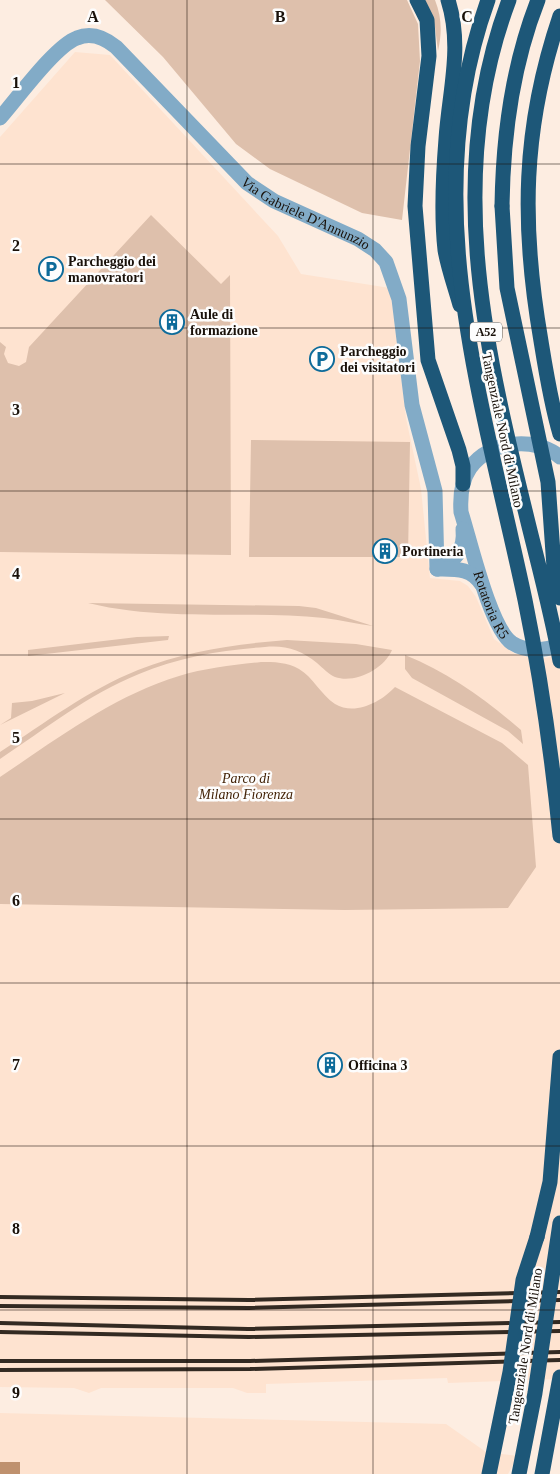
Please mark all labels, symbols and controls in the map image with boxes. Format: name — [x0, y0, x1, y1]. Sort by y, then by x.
text: A — [87, 8, 99, 25]
text: B — [275, 8, 286, 25]
text: C — [461, 8, 473, 25]
text: 1 — [12, 74, 20, 91]
street label: Via Gabriele D'Annunzio — [238, 175, 373, 253]
text: 2 — [12, 237, 20, 254]
place label: Parcheggio dei manovratori — [68, 254, 156, 285]
parking icon: Parcheggio dei manovratori — [38, 256, 64, 282]
place label: Aule di formazione — [190, 307, 258, 338]
building icon: Aule di formazione — [159, 309, 185, 335]
road number: A52 — [470, 322, 502, 342]
place label: Parcheggio dei visitatori — [340, 344, 415, 375]
parking icon: Parcheggio dei visitatori — [309, 346, 335, 372]
street label: Tangenziale Nord di Milano — [479, 351, 526, 509]
text: 3 — [12, 401, 20, 418]
building icon: Portineria — [372, 538, 398, 564]
place label: Portineria — [402, 544, 463, 559]
text: 4 — [12, 565, 20, 582]
street label: Rotatoria R5 — [470, 569, 512, 642]
text: 5 — [12, 729, 20, 746]
park label: Parco di Milano Fiorenza — [198, 771, 293, 802]
text: 6 — [12, 892, 20, 909]
building icon: Officina 3 — [317, 1052, 343, 1078]
text: 7 — [12, 1056, 20, 1073]
place label: Officina 3 — [348, 1058, 408, 1073]
text: 8 — [12, 1220, 20, 1237]
street label: Tangenziale Nord di Milano — [506, 1267, 545, 1425]
text: 9 — [12, 1384, 20, 1401]

